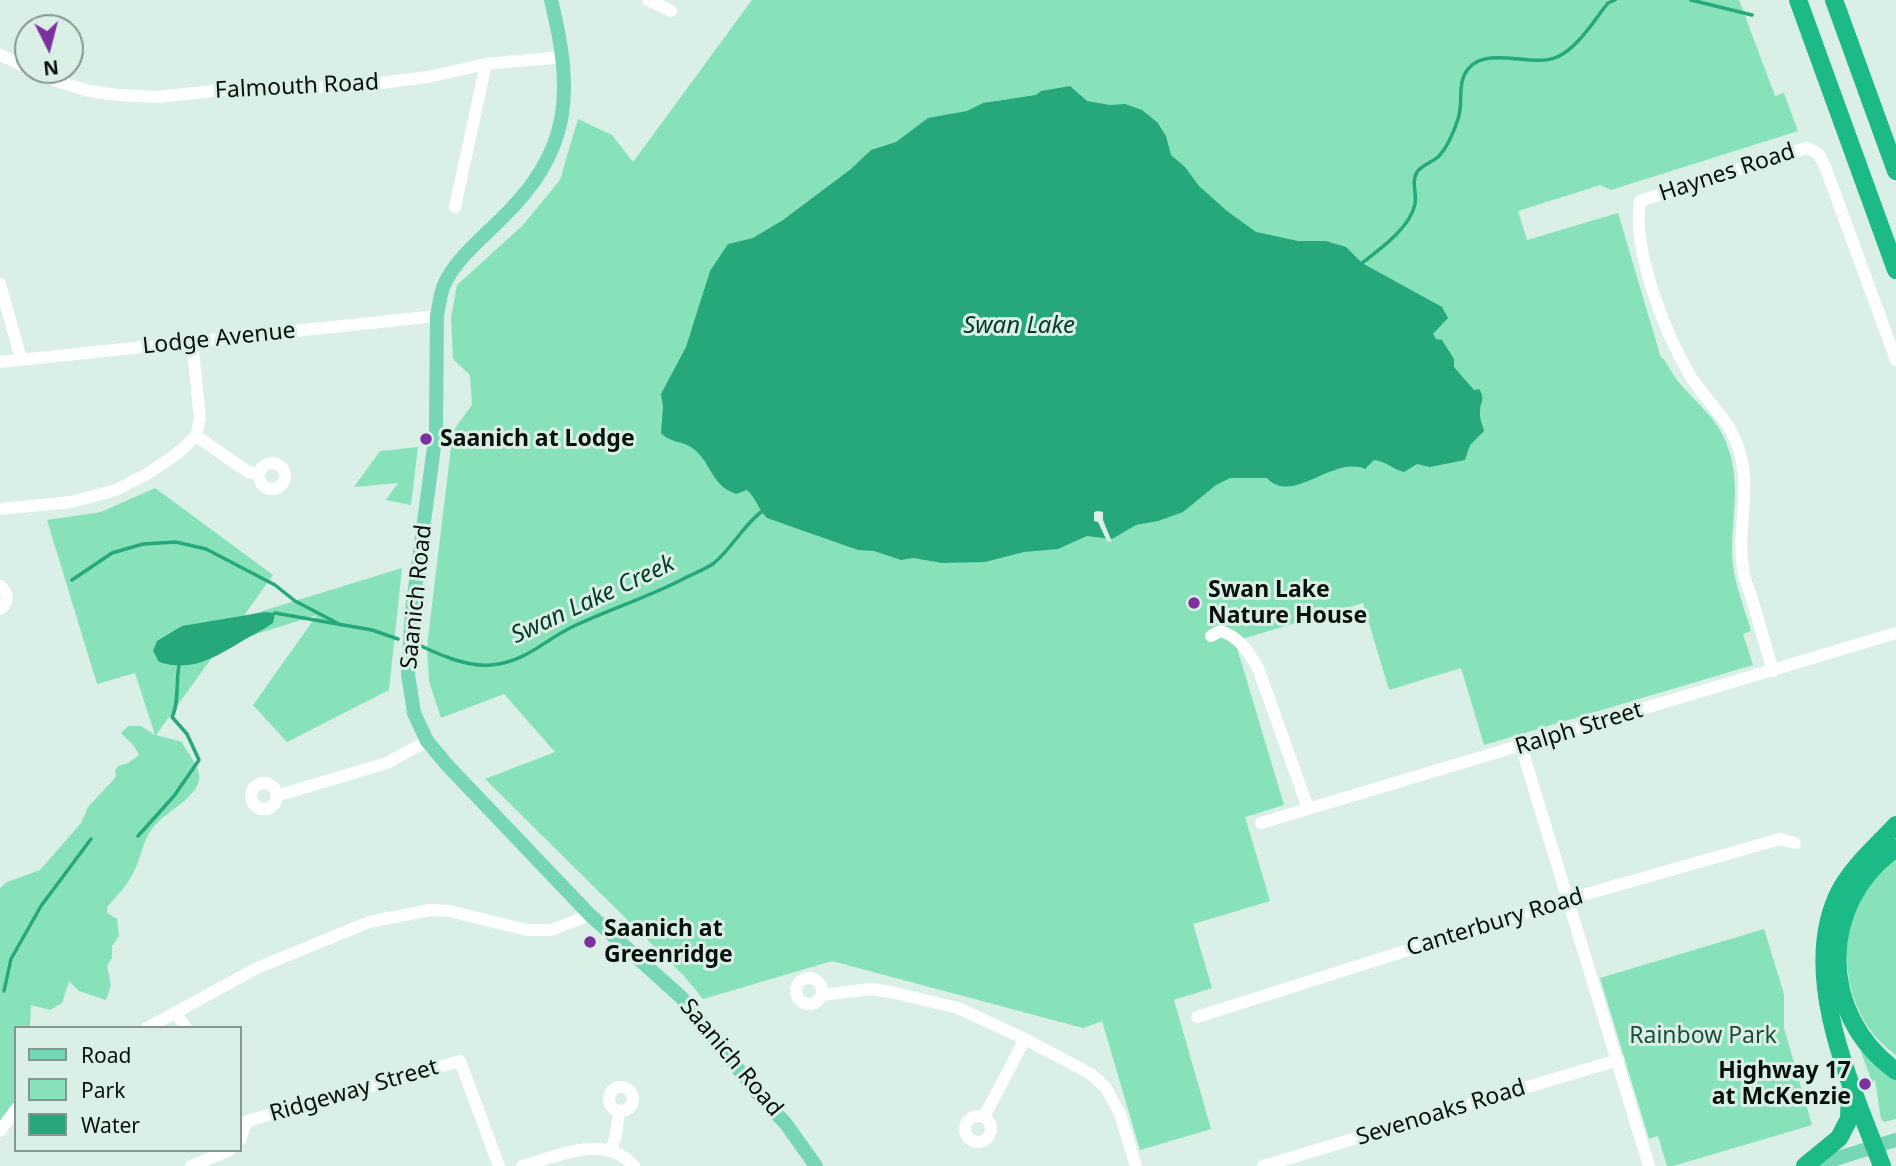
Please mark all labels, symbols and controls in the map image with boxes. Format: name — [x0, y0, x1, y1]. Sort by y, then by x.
north arrow — [14, 14, 84, 84]
text: N — [42, 54, 60, 82]
street label: Falmouth Road — [214, 69, 380, 105]
street label: Haynes Road — [1656, 138, 1798, 208]
water label: Swan Lake — [963, 312, 1075, 340]
street label: Lodge Avenue — [141, 317, 297, 361]
place label: Saanich at Lodge — [440, 425, 635, 453]
marker: Saanich at Lodge — [418, 431, 434, 447]
street label: Saanich Road — [396, 523, 438, 671]
water label: Swan Lake Creek — [507, 550, 679, 650]
place label: Swan Lake Nature House — [1208, 576, 1367, 630]
marker: Swan Lake Nature House — [1186, 595, 1202, 611]
street label: Ralph Street — [1512, 697, 1646, 761]
street label: Canterbury Road — [1403, 883, 1587, 963]
place label: Saanich at Greenridge — [604, 915, 733, 969]
marker: Saanich at Greenridge — [582, 934, 598, 950]
street label: Saanich Road — [674, 994, 788, 1122]
park label: Rainbow Park — [1629, 1022, 1777, 1050]
legend — [14, 1026, 242, 1152]
text: Road — [81, 1041, 131, 1069]
street label: Ridgeway Street — [267, 1054, 441, 1128]
place label: Highway 17 at McKenzie — [1712, 1057, 1851, 1111]
street label: Sevenoaks Road — [1353, 1074, 1529, 1152]
text: Park — [81, 1076, 125, 1104]
marker: Highway 17 at McKenzie — [1857, 1076, 1873, 1092]
text: Water — [81, 1111, 140, 1139]

